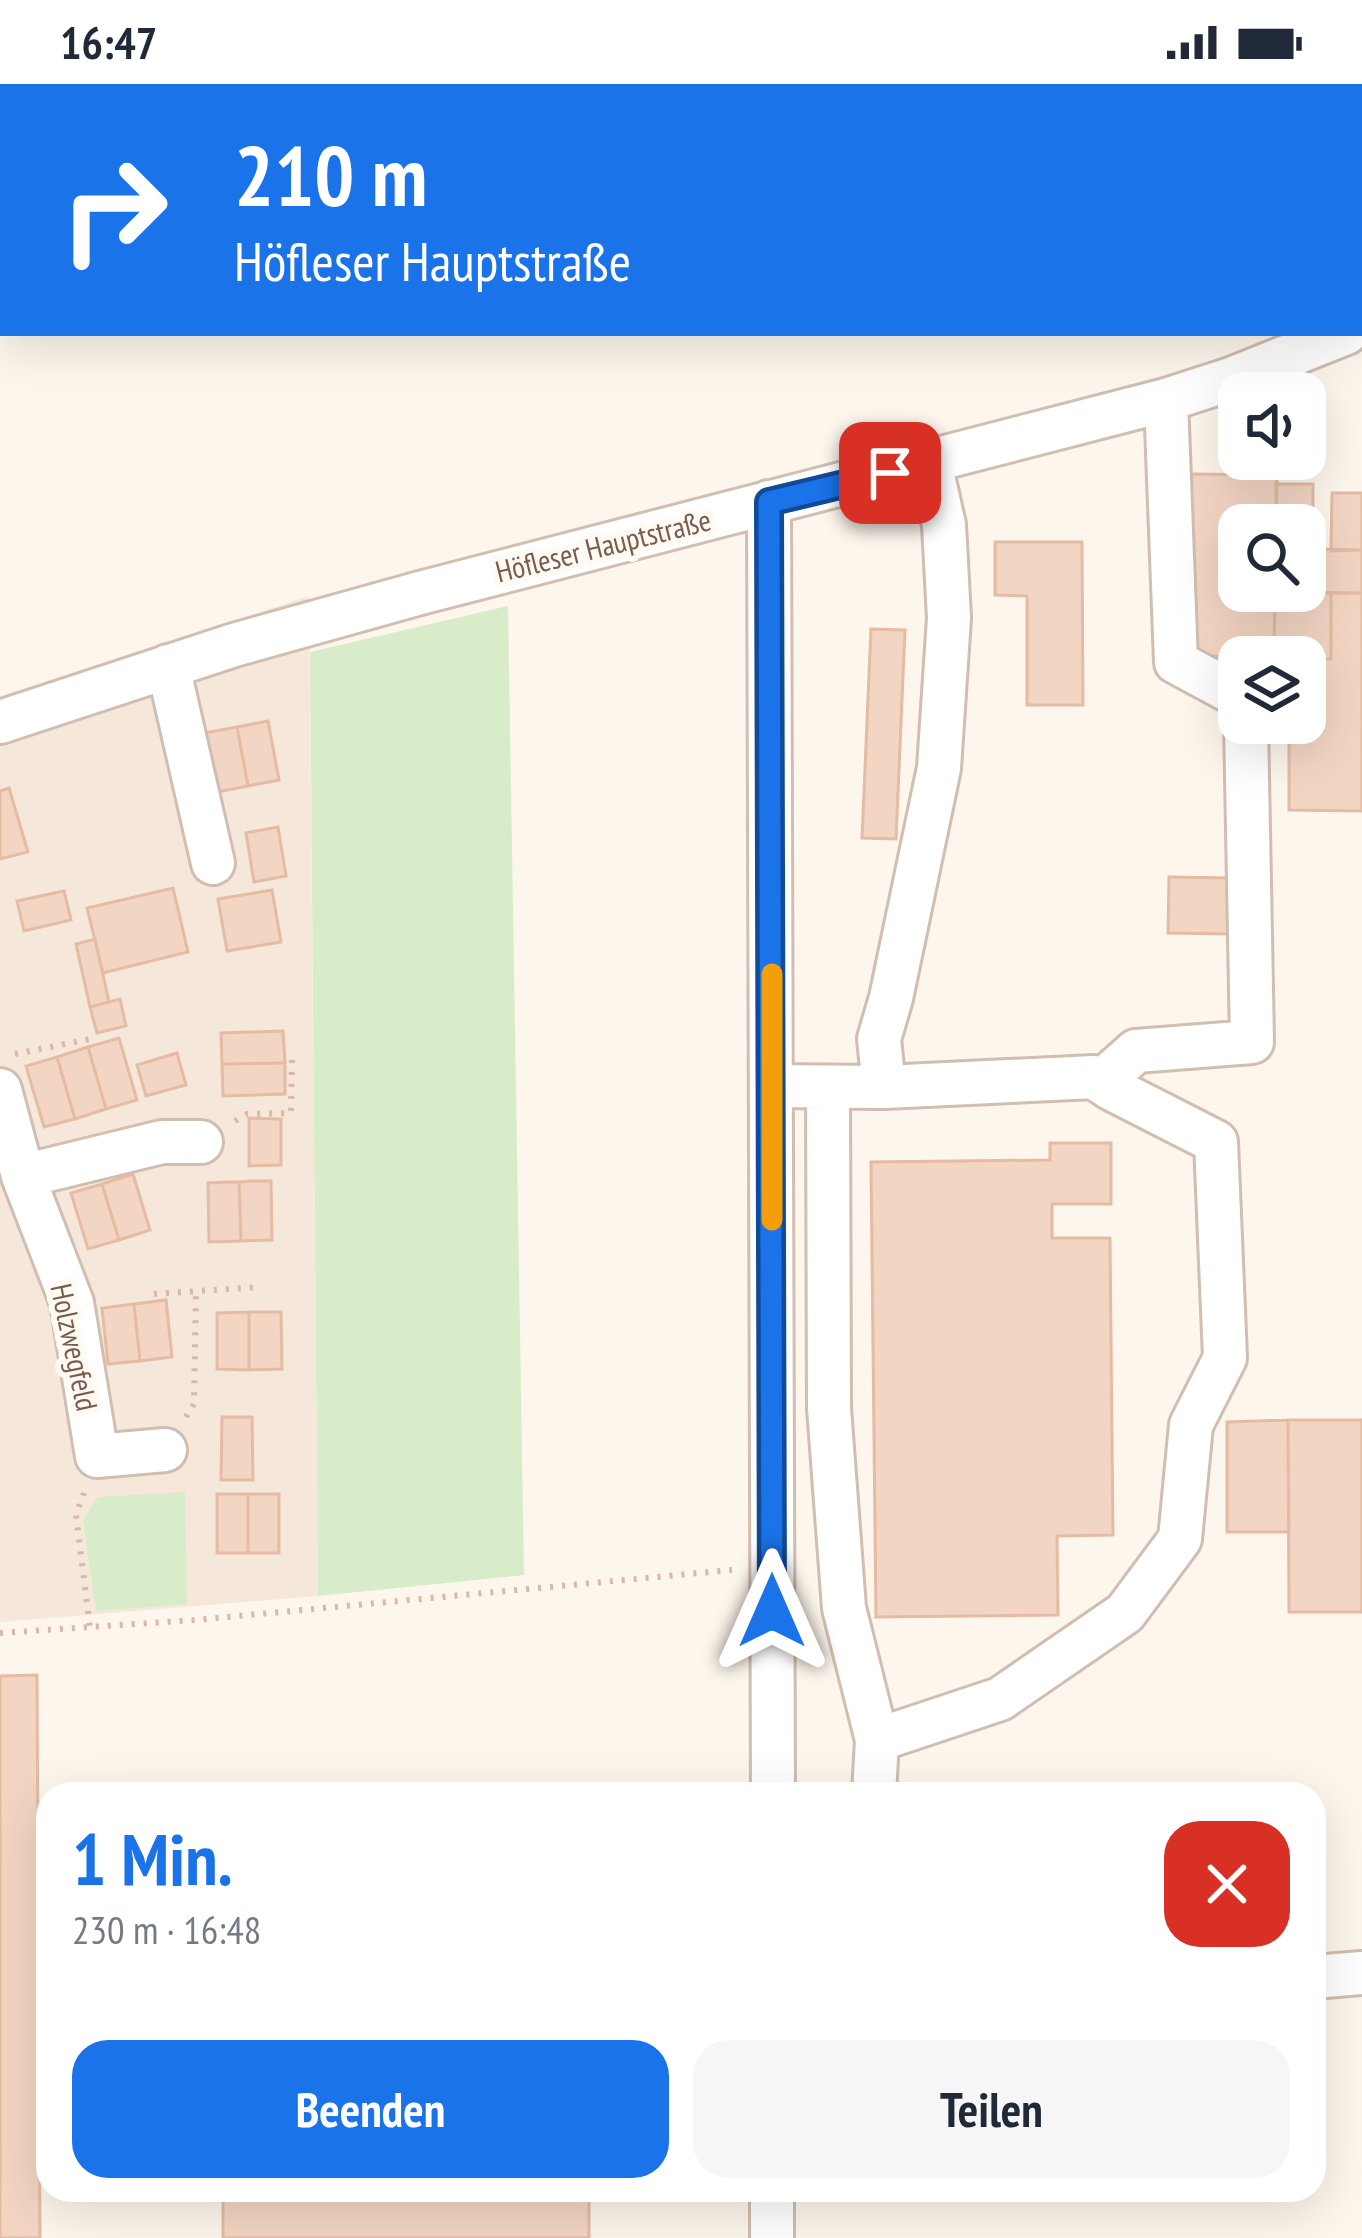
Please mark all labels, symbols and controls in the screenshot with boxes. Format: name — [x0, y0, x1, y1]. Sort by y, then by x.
text: 16:47 — [60, 13, 157, 71]
text: 210 m — [234, 120, 427, 229]
icon: right — [36, 132, 192, 288]
text: Höfleser Hauptstraße — [234, 226, 631, 296]
map controls — [1218, 372, 1326, 744]
button: sound — [1218, 372, 1326, 480]
pin — [839, 422, 941, 524]
icon: arrive — [857, 440, 923, 506]
street label: Höfleser Hauptstraße — [491, 499, 715, 591]
button: search — [1218, 504, 1326, 612]
button: layers — [1218, 636, 1326, 744]
street label: Holzwegfeld — [42, 1280, 108, 1414]
position arrow — [709, 1548, 835, 1674]
text: 1 Min. — [72, 1812, 233, 1905]
button: close — [1164, 1821, 1290, 1947]
text: 230 m · 16:48 — [72, 1904, 261, 1955]
button: Beenden — [72, 2040, 669, 2178]
button: Teilen — [693, 2040, 1290, 2178]

